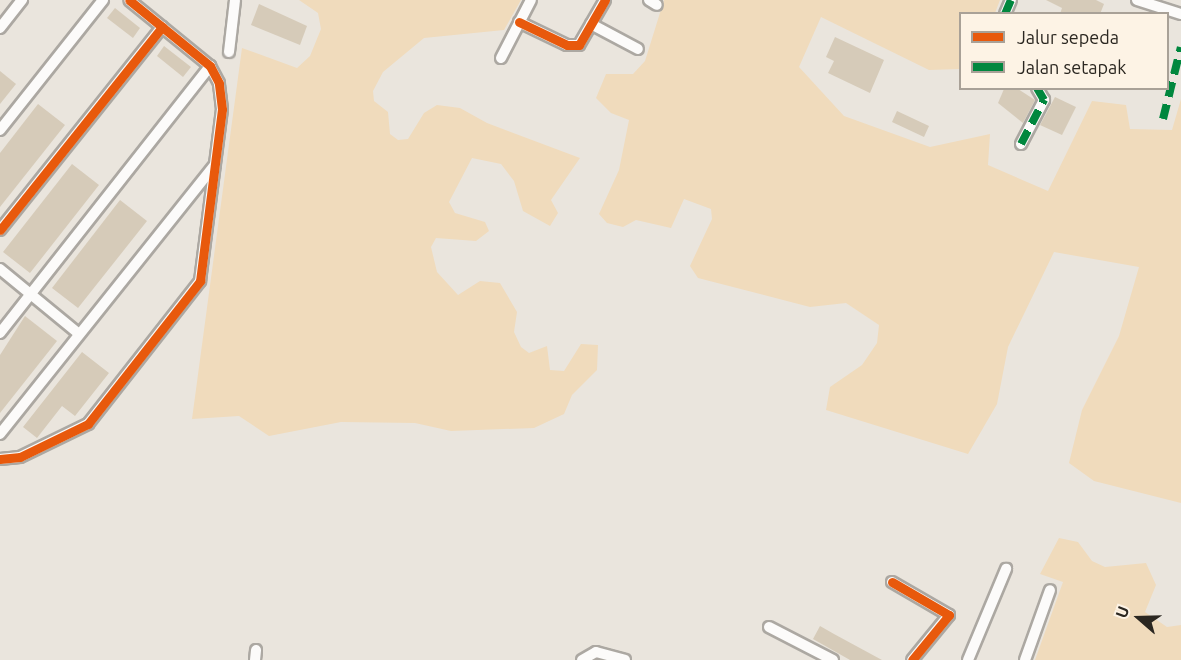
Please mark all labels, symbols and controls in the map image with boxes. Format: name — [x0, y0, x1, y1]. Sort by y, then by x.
legend — [959, 12, 1169, 90]
text: Jalur sepeda — [1017, 27, 1119, 47]
text: Jalan setapak — [1017, 57, 1126, 77]
north arrow — [1109, 588, 1169, 648]
text: U — [1112, 603, 1132, 620]

